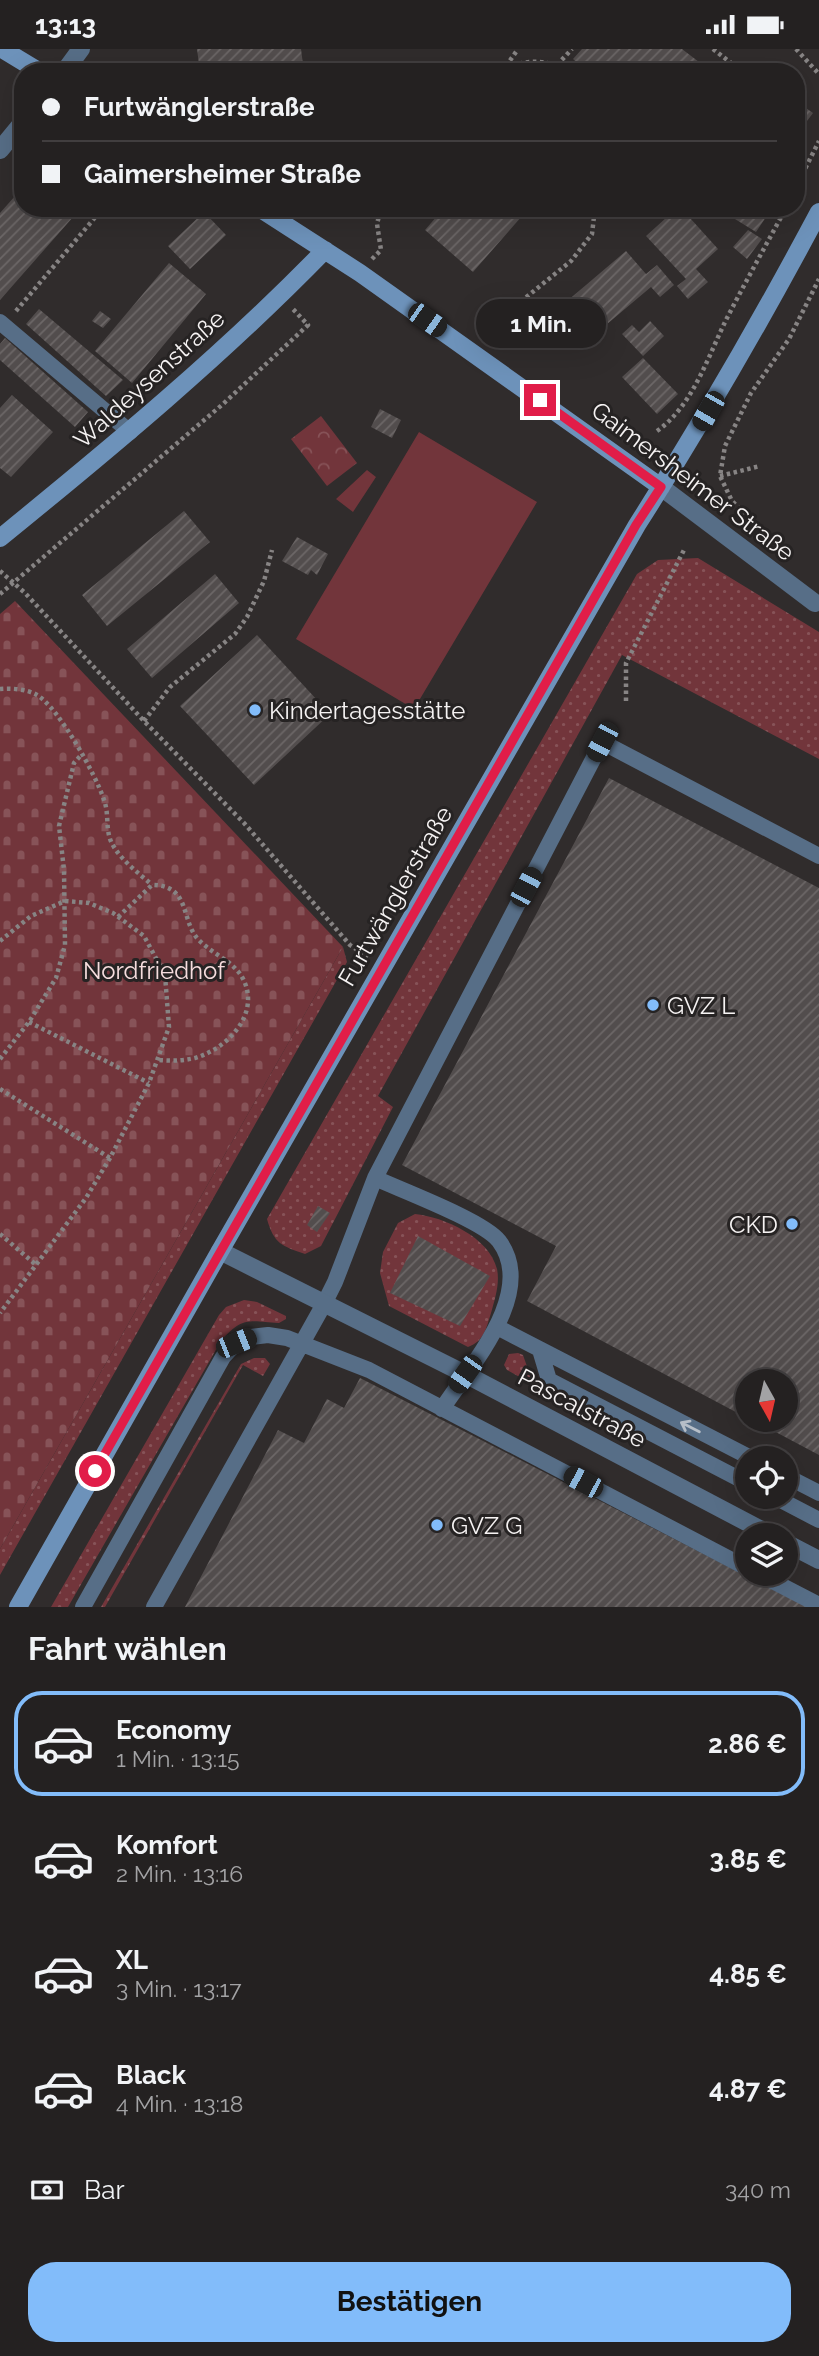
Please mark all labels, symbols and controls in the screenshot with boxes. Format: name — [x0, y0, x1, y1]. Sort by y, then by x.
text: 13:13 — [35, 10, 96, 40]
text: Furtwänglerstraße — [84, 92, 315, 122]
text: Gaimersheimer Straße — [84, 159, 361, 189]
car — [404, 299, 451, 341]
callout: 1 Min. — [475, 299, 605, 347]
street label: Waldeysenstraße — [68, 304, 230, 454]
text: 1 Min. — [510, 310, 572, 337]
route end — [524, 384, 556, 416]
car — [689, 388, 728, 434]
street label: Gaimersheimer Straße — [586, 395, 800, 567]
place label: Kindertagesstätte — [269, 696, 465, 725]
marker: Kindertagesstätte — [247, 702, 263, 718]
car — [583, 719, 622, 765]
street label: Furtwänglerstraße — [332, 801, 458, 991]
car — [507, 864, 546, 910]
park label: Nordfriedhof — [83, 956, 226, 985]
place label: GVZ L — [667, 991, 735, 1020]
marker: GVZ L — [645, 997, 661, 1013]
place label: CKD — [729, 1210, 778, 1239]
marker: CKD — [784, 1216, 800, 1232]
car — [213, 1325, 260, 1361]
car — [445, 1351, 486, 1397]
street label: Pascalstraße — [513, 1362, 651, 1454]
north arrow — [735, 1369, 798, 1431]
map controls — [735, 1369, 798, 1586]
one-way arrow — [681, 1419, 701, 1433]
button: locate — [735, 1446, 798, 1509]
route start — [79, 1455, 111, 1487]
car — [560, 1463, 607, 1501]
place label: GVZ G — [451, 1511, 522, 1540]
marker: GVZ G — [429, 1517, 445, 1533]
button: layers — [735, 1523, 798, 1586]
text: Fahrt wählen — [28, 1630, 227, 1667]
icon: car — [32, 1712, 95, 1775]
text: Economy — [116, 1715, 231, 1745]
text: 2.86 € — [708, 1729, 787, 1759]
text: 1 Min. · 13:15 — [116, 1745, 240, 1772]
icon: car — [32, 1827, 95, 1890]
text: Komfort — [116, 1830, 218, 1860]
text: 3.85 € — [710, 1844, 787, 1874]
text: 2 Min. · 13:16 — [116, 1860, 243, 1887]
icon: car — [32, 1942, 95, 2005]
text: XL — [116, 1945, 148, 1975]
text: 4.85 € — [709, 1959, 787, 1989]
text: 3 Min. · 13:17 — [116, 1975, 242, 2002]
icon: car — [32, 2057, 95, 2120]
text: Black — [116, 2060, 186, 2090]
text: 4.87 € — [709, 2074, 787, 2104]
text: 4 Min. · 13:18 — [116, 2090, 243, 2117]
icon: cash — [28, 2171, 66, 2209]
text: Bar — [84, 2175, 125, 2205]
text: 340 m — [725, 2176, 791, 2203]
button: Bestätigen — [28, 2262, 791, 2342]

